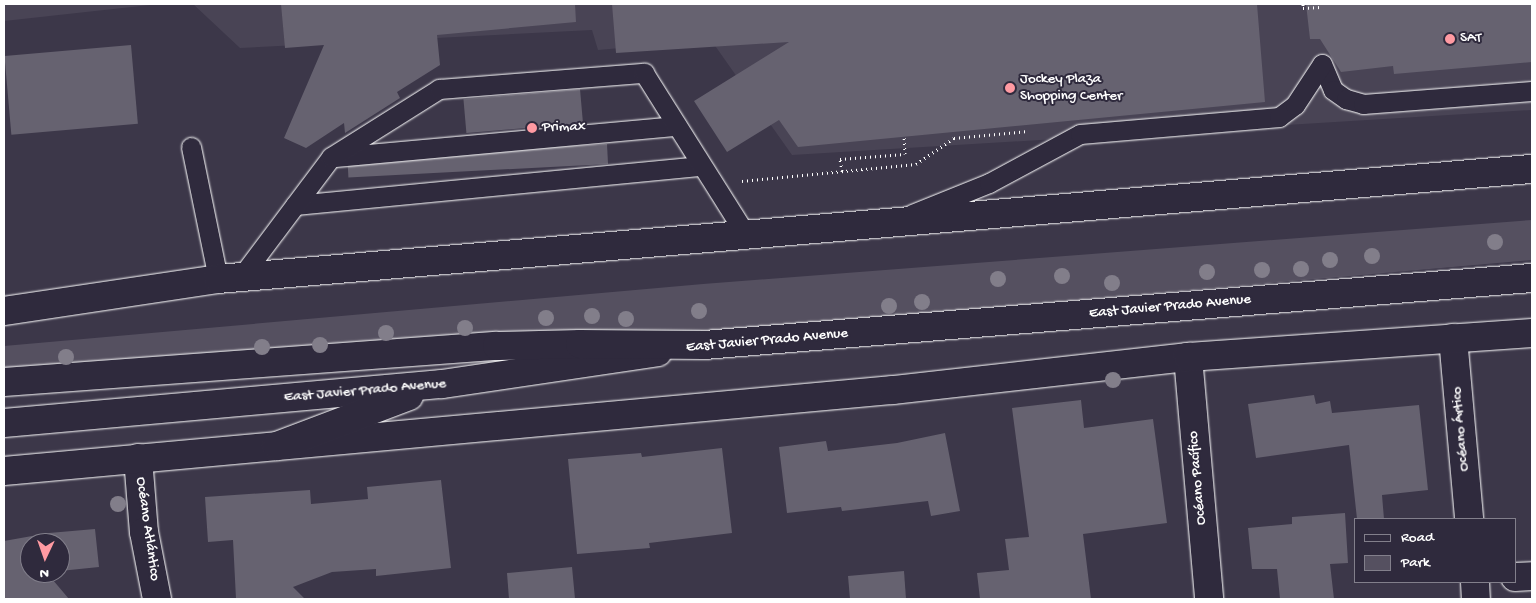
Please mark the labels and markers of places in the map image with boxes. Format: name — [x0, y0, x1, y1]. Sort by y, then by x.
place label: SAT — [1460, 30, 1482, 48]
marker: SAT — [1444, 33, 1456, 45]
place label: Jockey Plaza Shopping Center — [1020, 70, 1122, 105]
marker: Jockey Plaza Shopping Center — [1004, 82, 1016, 94]
place label: Primax — [542, 119, 586, 137]
marker: Primax — [526, 122, 538, 134]

